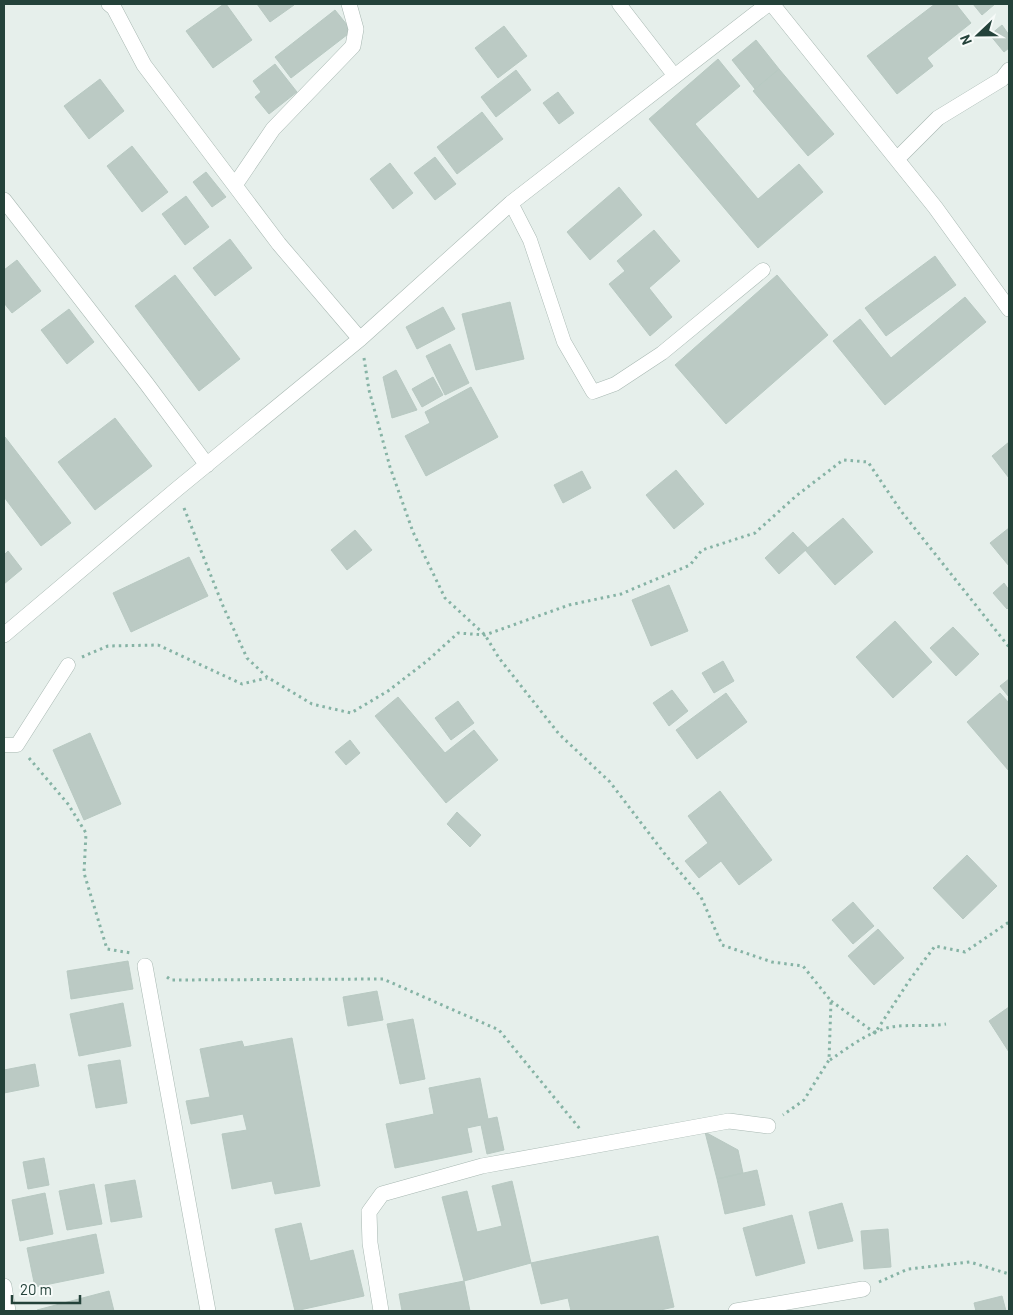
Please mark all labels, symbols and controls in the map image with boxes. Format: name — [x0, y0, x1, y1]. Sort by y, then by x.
north arrow — [953, 10, 1003, 60]
text: N — [956, 33, 975, 48]
scale bar — [12, 1272, 80, 1304]
text: 20 m — [20, 1280, 52, 1298]

